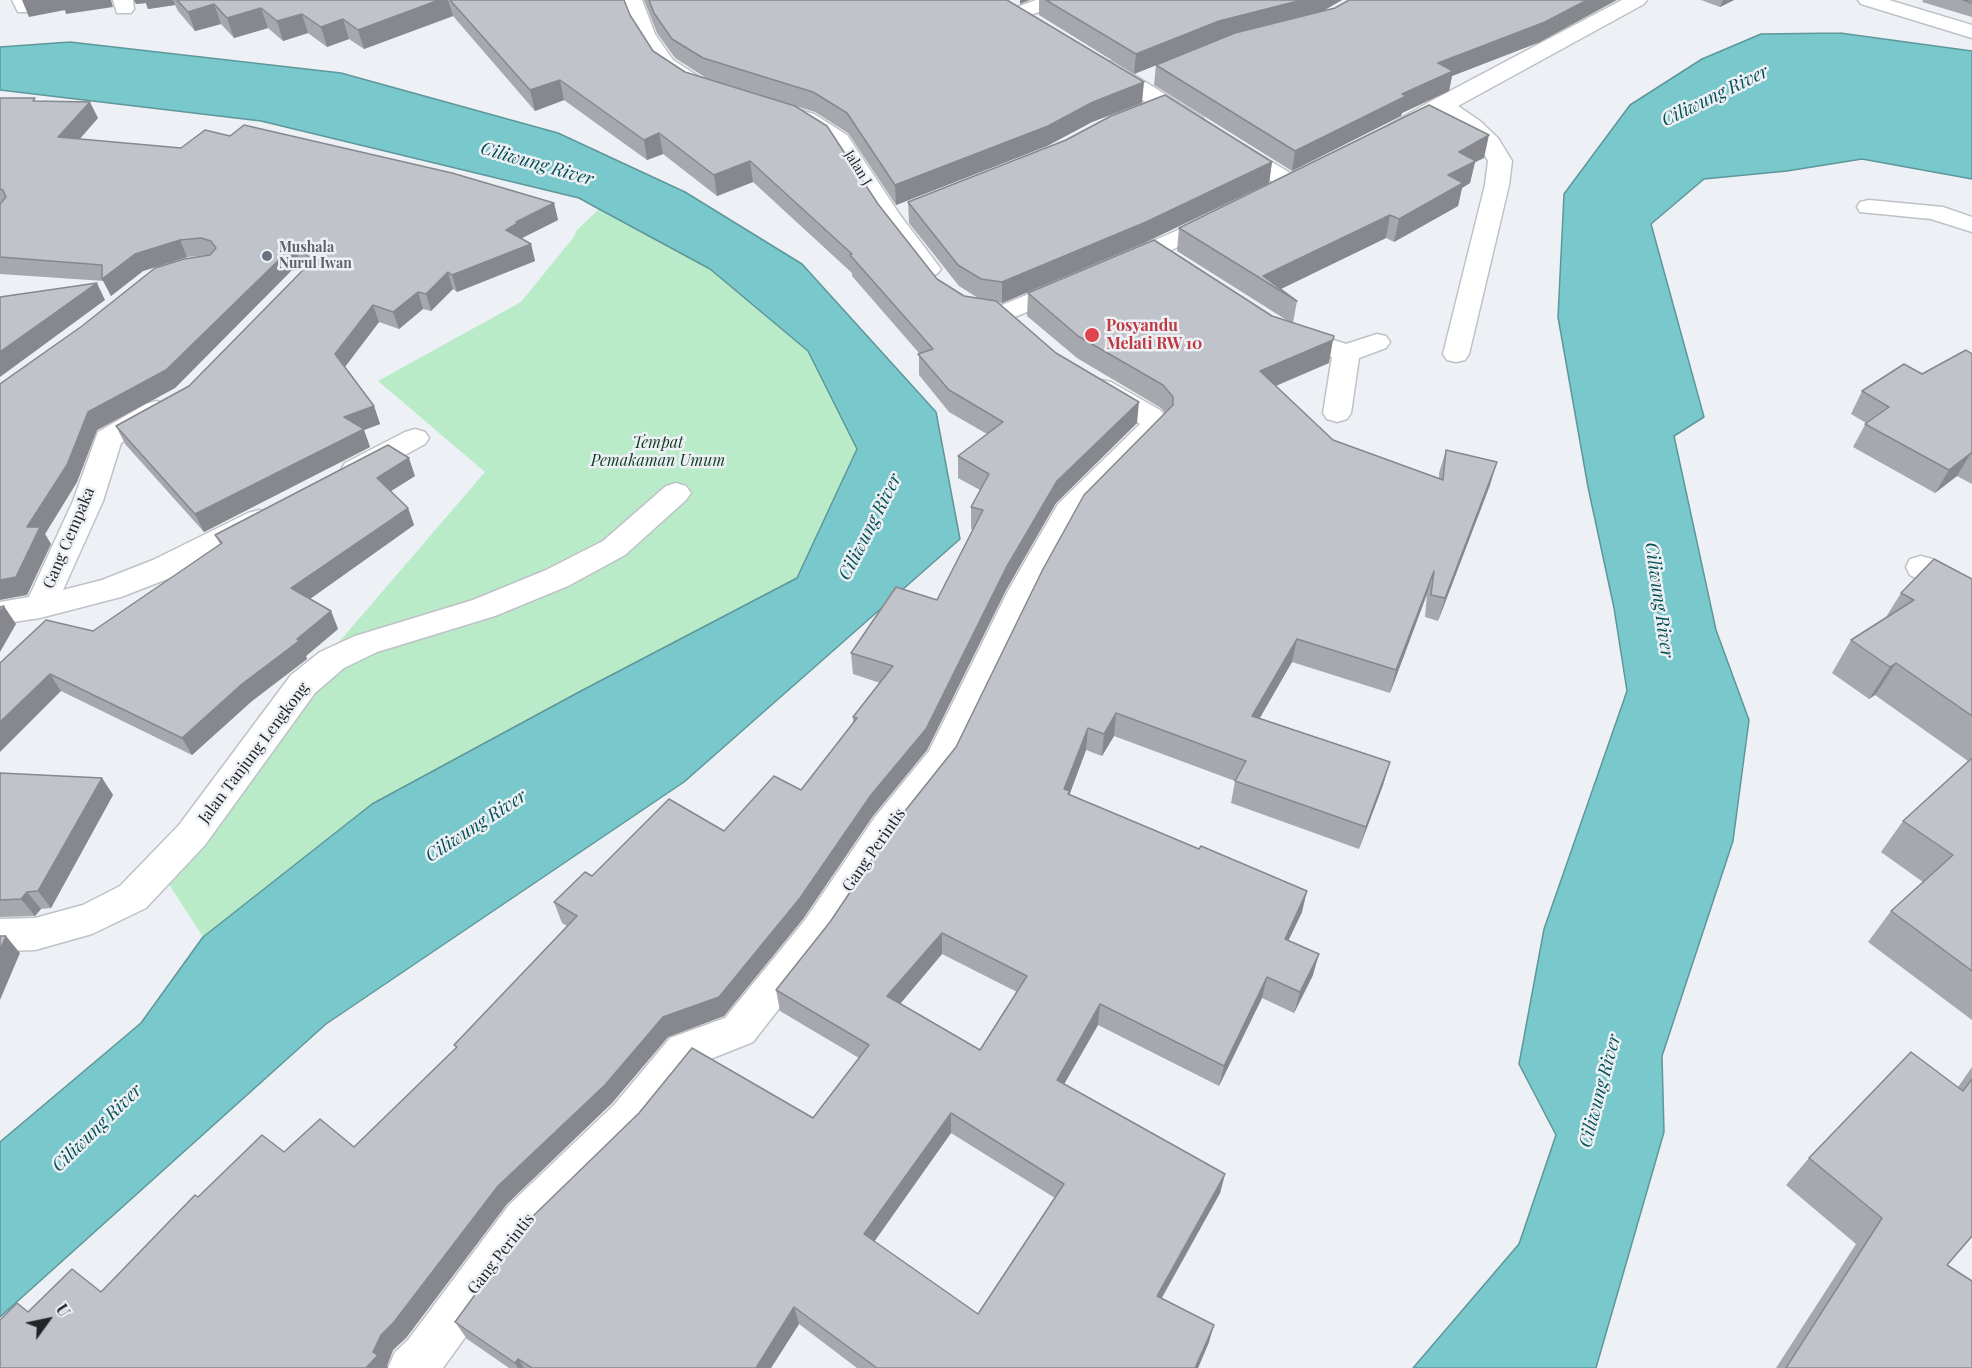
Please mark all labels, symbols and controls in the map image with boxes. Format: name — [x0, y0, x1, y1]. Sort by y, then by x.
water label: Ciliwung River — [1658, 61, 1772, 131]
water label: Ciliwung River — [478, 138, 596, 190]
street label: Jalan J — [841, 147, 875, 189]
place label: Mushala Nurul Iwan — [279, 240, 352, 272]
marker: Mushala Nurul Iwan — [260, 249, 274, 263]
place label: Posyandu Melati RW 10 — [1106, 316, 1202, 354]
marker: Posyandu Melati RW 10 — [1083, 326, 1101, 344]
park label: Tempat Pemakaman Umum — [591, 433, 725, 471]
water label: Ciliwung River — [834, 470, 906, 584]
street label: Gang Cempaka — [39, 484, 99, 592]
water label: Ciliwung River — [1640, 541, 1678, 659]
street label: Jalan Tanjung Lengkong — [195, 679, 313, 827]
water label: Ciliwung River — [421, 785, 531, 867]
street label: Gang Perintis — [838, 805, 910, 895]
water label: Ciliwung River — [1575, 1032, 1625, 1150]
water label: Ciliwung River — [48, 1080, 146, 1176]
street label: Gang Perintis — [464, 1210, 538, 1298]
north arrow — [18, 1290, 78, 1350]
text: U — [52, 1300, 75, 1320]

